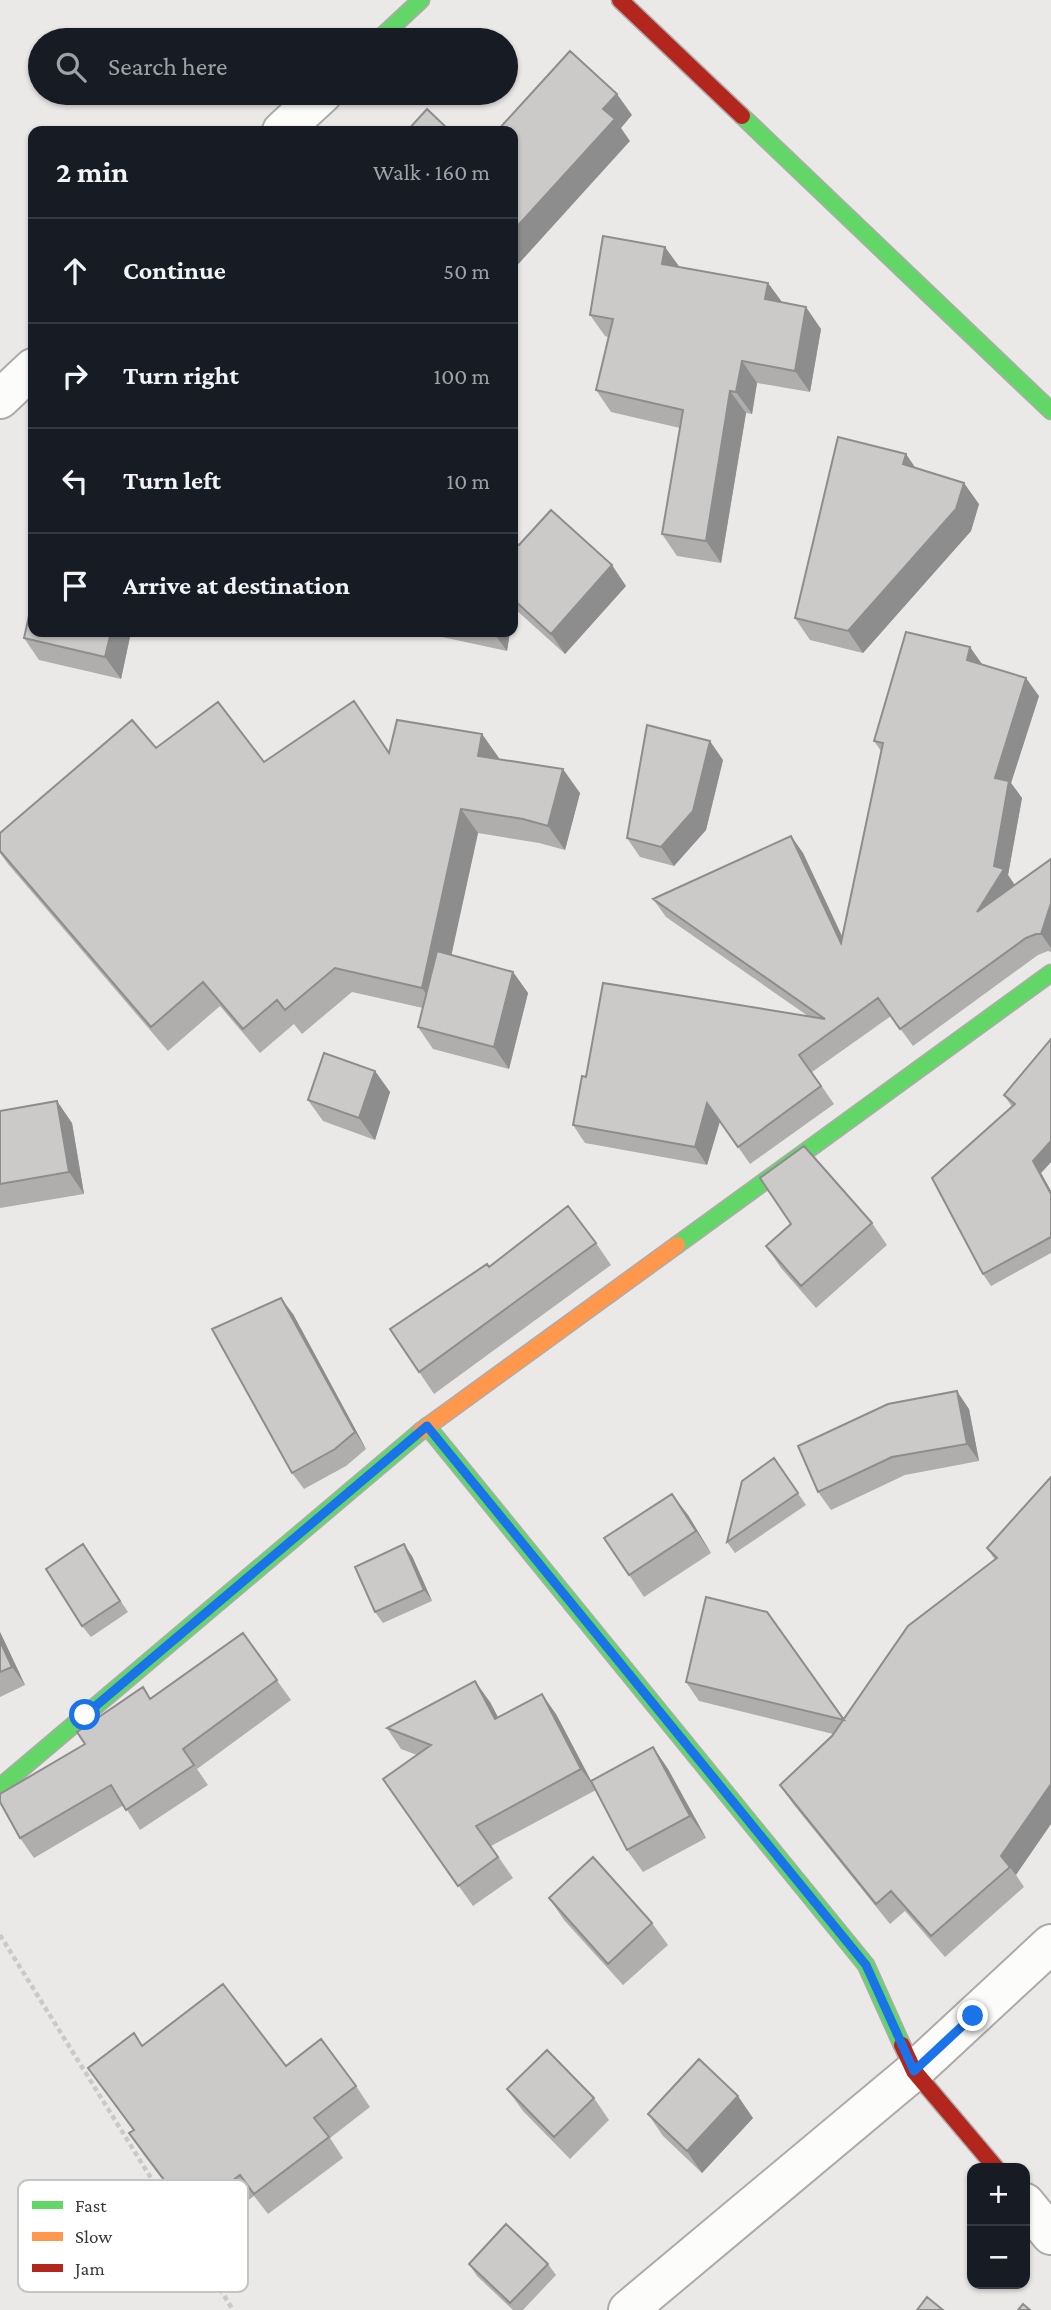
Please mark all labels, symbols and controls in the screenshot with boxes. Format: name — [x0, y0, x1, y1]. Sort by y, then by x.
search box — [28, 28, 518, 105]
icon: search — [52, 48, 90, 86]
text: Search here — [108, 52, 227, 81]
text: 2 min — [56, 155, 128, 188]
text: Walk · 160 m — [373, 159, 490, 185]
icon: ahead — [56, 252, 94, 290]
text: Continue — [123, 256, 226, 285]
text: 50 m — [443, 258, 490, 284]
icon: right — [56, 357, 94, 395]
text: Turn right — [123, 361, 239, 390]
text: 100 m — [434, 363, 490, 389]
icon: left — [56, 462, 94, 500]
text: Turn left — [123, 466, 221, 495]
text: 10 m — [447, 468, 490, 494]
icon: arrive — [56, 567, 94, 605]
text: Arrive at destination — [123, 571, 350, 600]
route start — [69, 1699, 100, 1730]
route end — [957, 2000, 988, 2031]
map controls — [967, 2163, 1030, 2289]
button: + — [967, 2163, 1030, 2226]
legend — [18, 2180, 248, 2292]
text: Fast — [75, 2195, 107, 2216]
text: Slow — [75, 2226, 112, 2247]
button: − — [967, 2226, 1030, 2289]
text: Jam — [73, 2258, 105, 2279]

